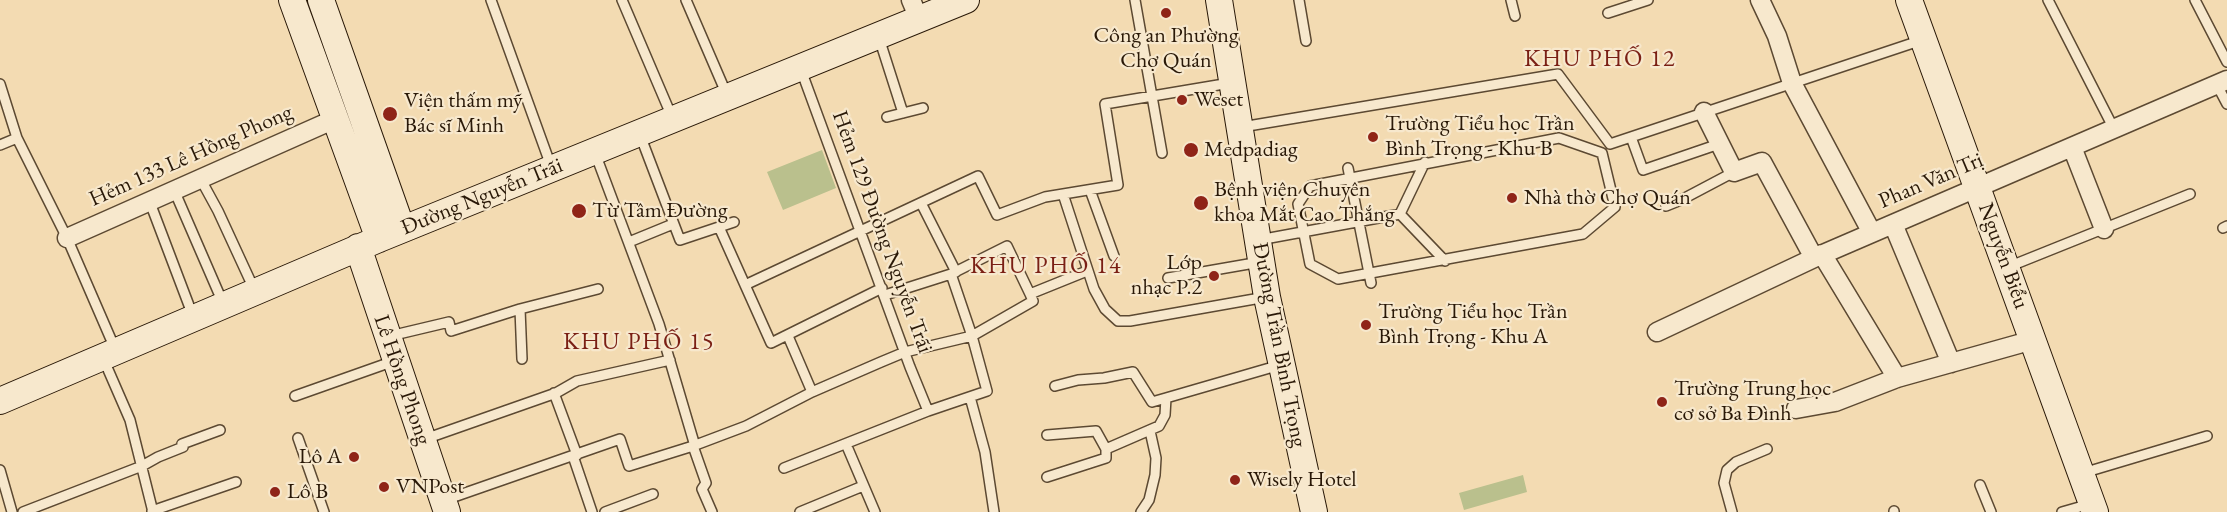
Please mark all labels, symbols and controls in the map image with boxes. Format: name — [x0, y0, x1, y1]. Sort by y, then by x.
marker: Công an Phường Chợ Quán — [1159, 6, 1173, 20]
place label: Công an Phường Chợ Quán — [1093, 23, 1239, 74]
district label: KHU PHỐ 12 — [1524, 45, 1676, 73]
place label: Weset — [1194, 87, 1243, 113]
place label: Viện thấm mỹ Bác sĩ Minh — [404, 88, 523, 140]
marker: Weset — [1175, 93, 1189, 107]
street label: Hẻm 133 Lê Hồng Phong — [85, 99, 297, 213]
marker: Viện thấm mỹ Bác sĩ Minh — [381, 105, 399, 123]
street label: Hẻm 129 Đường Nguyễn Trãi — [826, 107, 938, 357]
place label: Trường Tiểu học Trần Bình Trọng - Khu B — [1385, 111, 1575, 162]
marker: Trường Tiểu học Trần Bình Trọng - Khu B — [1366, 130, 1380, 144]
place label: Medpadiag — [1204, 137, 1297, 163]
marker: Medpadiag — [1182, 141, 1200, 159]
street label: Phan Văn Trị — [1875, 147, 1987, 215]
street label: Đường Nguyễn Trãi — [397, 153, 567, 241]
place label: Bệnh viện Chuyên khoa Mắt Cao Thắng — [1214, 177, 1394, 228]
place label: Nhà thờ Chợ Quán — [1524, 185, 1691, 211]
marker: Nhà thờ Chợ Quán — [1505, 191, 1519, 205]
marker: Bệnh viện Chuyên khoa Mắt Cao Thắng — [1192, 194, 1210, 212]
place label: Từ Tâm Đường — [592, 198, 727, 224]
street label: Nguyễn Biểu — [1972, 199, 2034, 313]
marker: Từ Tâm Đường — [570, 202, 588, 220]
street label: Đường Trần Bình Trọng — [1246, 240, 1312, 450]
place label: Lớp nhạc P.2 — [1131, 250, 1202, 302]
district label: KHU PHỐ 14 — [970, 252, 1122, 280]
marker: Lớp nhạc P.2 — [1207, 269, 1221, 283]
place label: Trường Tiểu học Trần Bình Trọng - Khu A — [1378, 299, 1568, 350]
street label: Lê Hồng Phong — [367, 312, 437, 448]
marker: Trường Tiểu học Trần Bình Trọng - Khu A — [1359, 318, 1373, 332]
district label: KHU PHỐ 15 — [563, 328, 715, 356]
place label: Trường Trung học cơ sở Ba Đình — [1674, 376, 1831, 428]
marker: Trường Trung học cơ sở Ba Đình — [1655, 395, 1669, 409]
place label: Lô A — [299, 444, 342, 470]
marker: Lô A — [347, 450, 361, 464]
place label: Wisely Hotel — [1247, 467, 1357, 493]
marker: Wisely Hotel — [1228, 473, 1242, 487]
place label: VNPost — [396, 474, 464, 500]
place label: Lô B — [287, 479, 328, 505]
marker: VNPost — [377, 480, 391, 494]
marker: Lô B — [268, 485, 282, 499]

